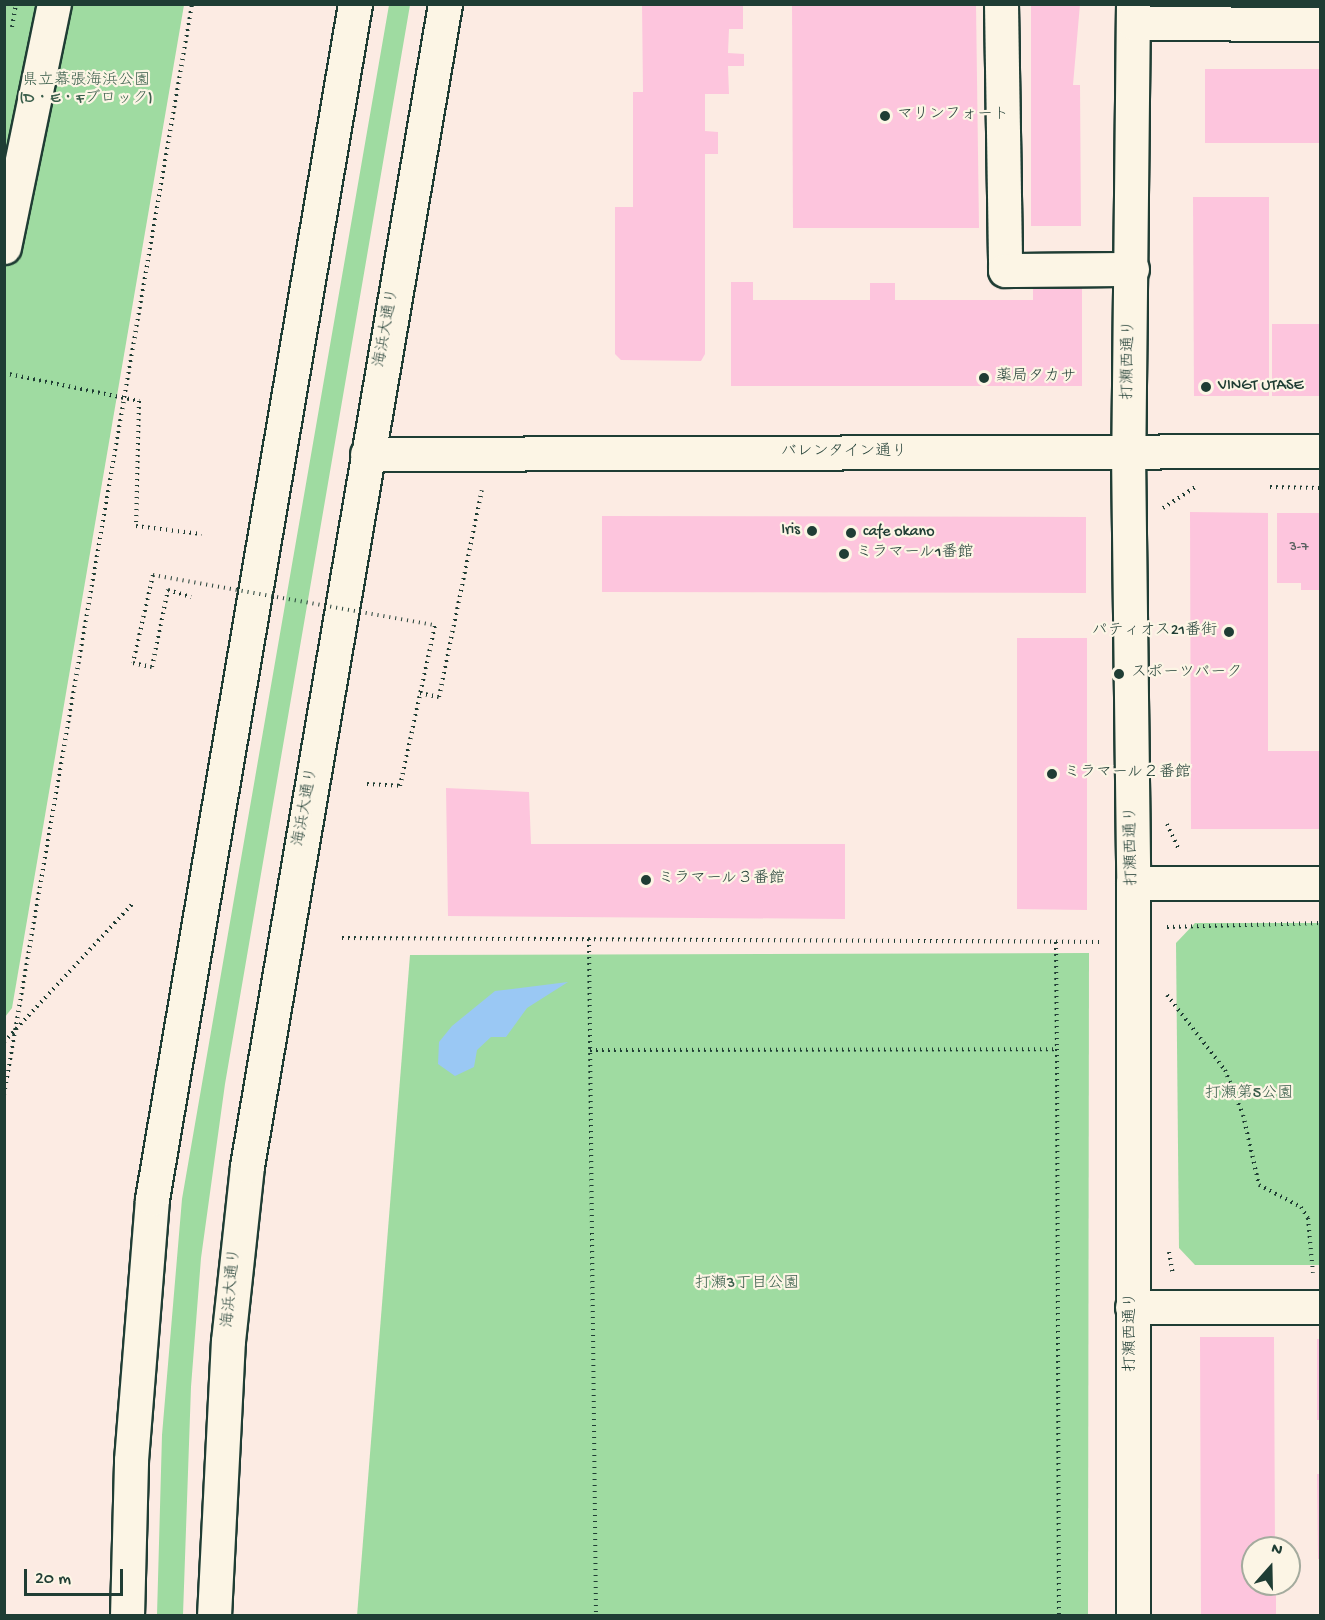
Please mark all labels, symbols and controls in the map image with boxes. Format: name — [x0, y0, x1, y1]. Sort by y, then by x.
park label: 県立幕張海浜公園 (D・E・Fブロック) — [19, 72, 153, 110]
place label: マリンフォート — [897, 106, 1009, 126]
marker: マリンフォート — [878, 109, 892, 123]
street label: 海浜大通り — [372, 287, 404, 369]
street label: 打瀬西通り — [1120, 320, 1140, 400]
place label: 薬局タカサ — [996, 368, 1076, 388]
marker: 薬局タカサ — [977, 371, 991, 385]
place label: VINGT UTASE — [1218, 377, 1303, 397]
marker: VINGT UTASE — [1199, 380, 1213, 394]
street label: バレンタイン通り — [780, 443, 908, 463]
place label: Iris — [781, 521, 800, 541]
place label: cafe okano — [863, 523, 934, 543]
marker: Iris — [805, 524, 819, 538]
marker: cafe okano — [844, 526, 858, 540]
house number: 3-7 — [1290, 540, 1308, 556]
place label: ミラマール1番館 — [856, 544, 974, 564]
marker: ミラマール1番館 — [837, 547, 851, 561]
place label: パティオス21番街 — [1091, 622, 1217, 642]
marker: パティオス21番街 — [1222, 625, 1236, 639]
place label: スポーツパーク — [1131, 664, 1243, 684]
marker: スポーツパーク — [1112, 667, 1126, 681]
place label: ミラマール２番館 — [1064, 764, 1192, 784]
street label: 海浜大通り — [291, 766, 323, 848]
marker: ミラマール２番館 — [1045, 767, 1059, 781]
street label: 打瀬西通り — [1123, 806, 1143, 886]
place label: ミラマール３番館 — [658, 870, 786, 890]
marker: ミラマール３番館 — [639, 873, 653, 887]
park label: 打瀬第5公園 — [1205, 1085, 1293, 1105]
street label: 海浜大通り — [220, 1247, 246, 1329]
park label: 打瀬3丁目公園 — [695, 1275, 799, 1295]
street label: 打瀬西通り — [1122, 1292, 1142, 1372]
north arrow — [1241, 1536, 1301, 1596]
text: N — [1268, 1540, 1285, 1561]
scale bar — [27, 1557, 126, 1595]
text: 20 m — [35, 1569, 71, 1590]

